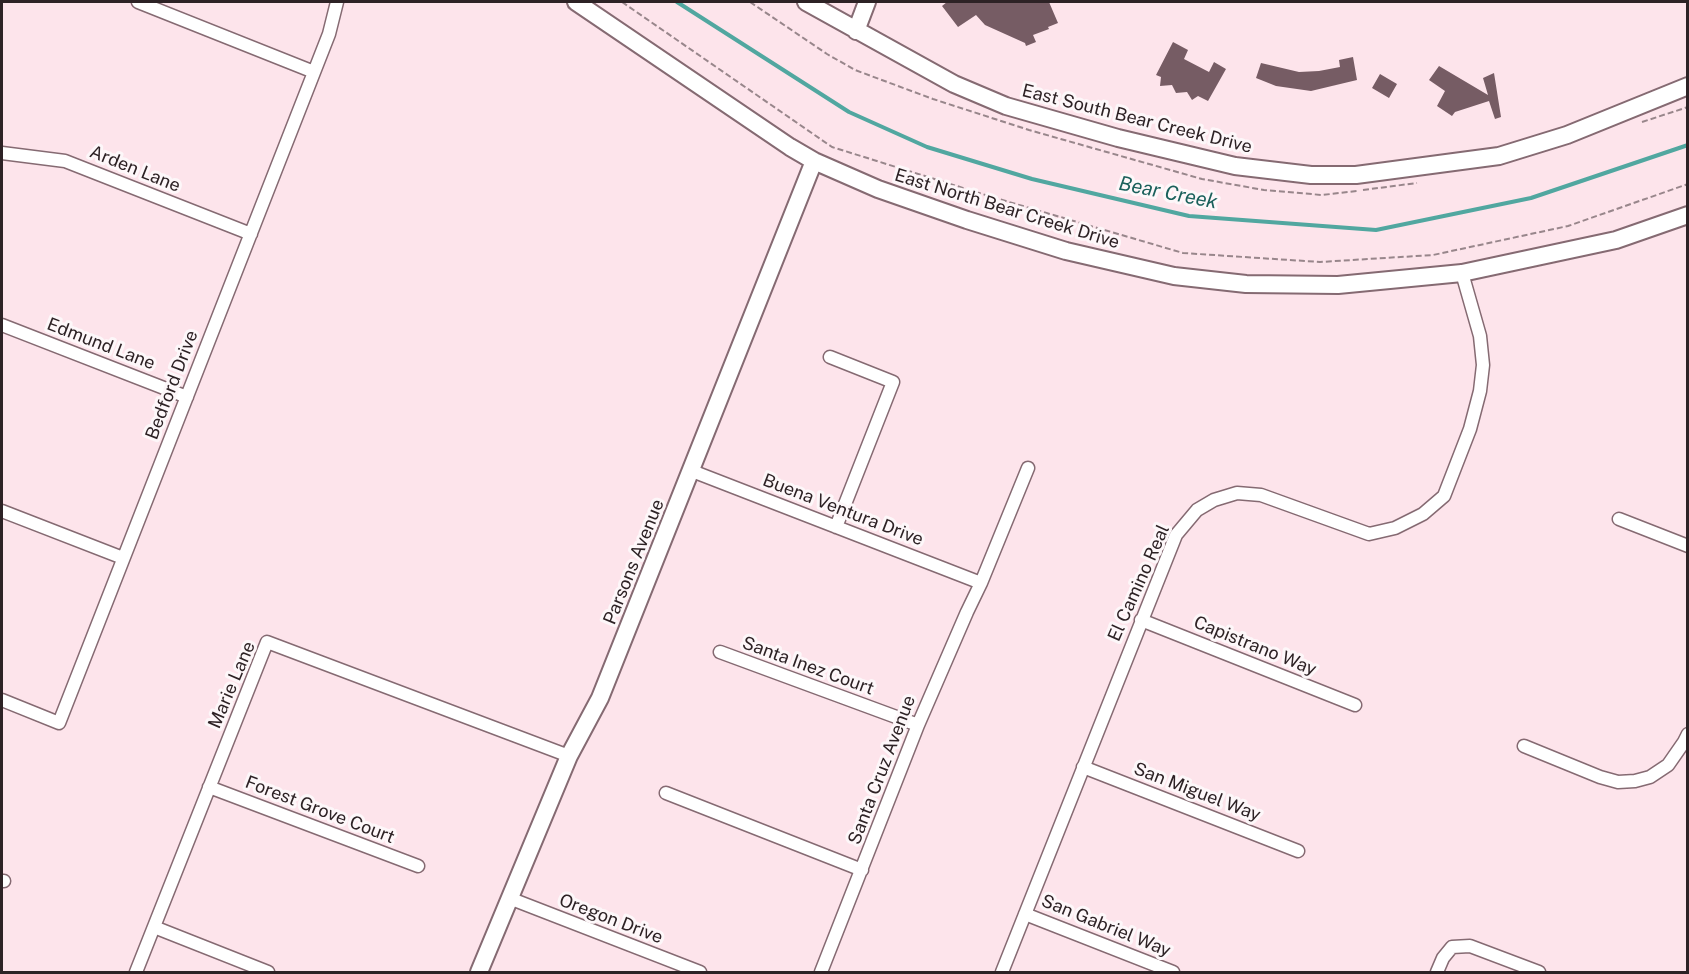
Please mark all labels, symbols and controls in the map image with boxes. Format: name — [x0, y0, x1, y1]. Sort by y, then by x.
street label: East South Bear Creek Drive — [1020, 80, 1254, 158]
street label: Arden Lane — [86, 141, 184, 197]
street label: East North Bear Creek Drive — [892, 164, 1122, 254]
water label: Bear Creek — [1117, 172, 1219, 214]
street label: Edmund Lane — [44, 313, 158, 375]
street label: Bedford Drive — [141, 327, 203, 443]
street label: Buena Ventura Drive — [760, 469, 926, 551]
street label: Parsons Avenue — [599, 496, 669, 628]
street label: El Camino Real — [1104, 521, 1174, 645]
street label: Capistrano Way — [1190, 612, 1320, 680]
street label: Santa Inez Court — [739, 632, 877, 700]
street label: Marie Lane — [204, 638, 260, 732]
street label: Santa Cruz Avenue — [844, 692, 920, 848]
street label: San Miguel Way — [1131, 758, 1263, 826]
street label: Forest Grove Court — [242, 772, 398, 848]
street label: Oregon Drive — [556, 889, 666, 949]
street label: San Gabriel Way — [1038, 890, 1174, 962]

